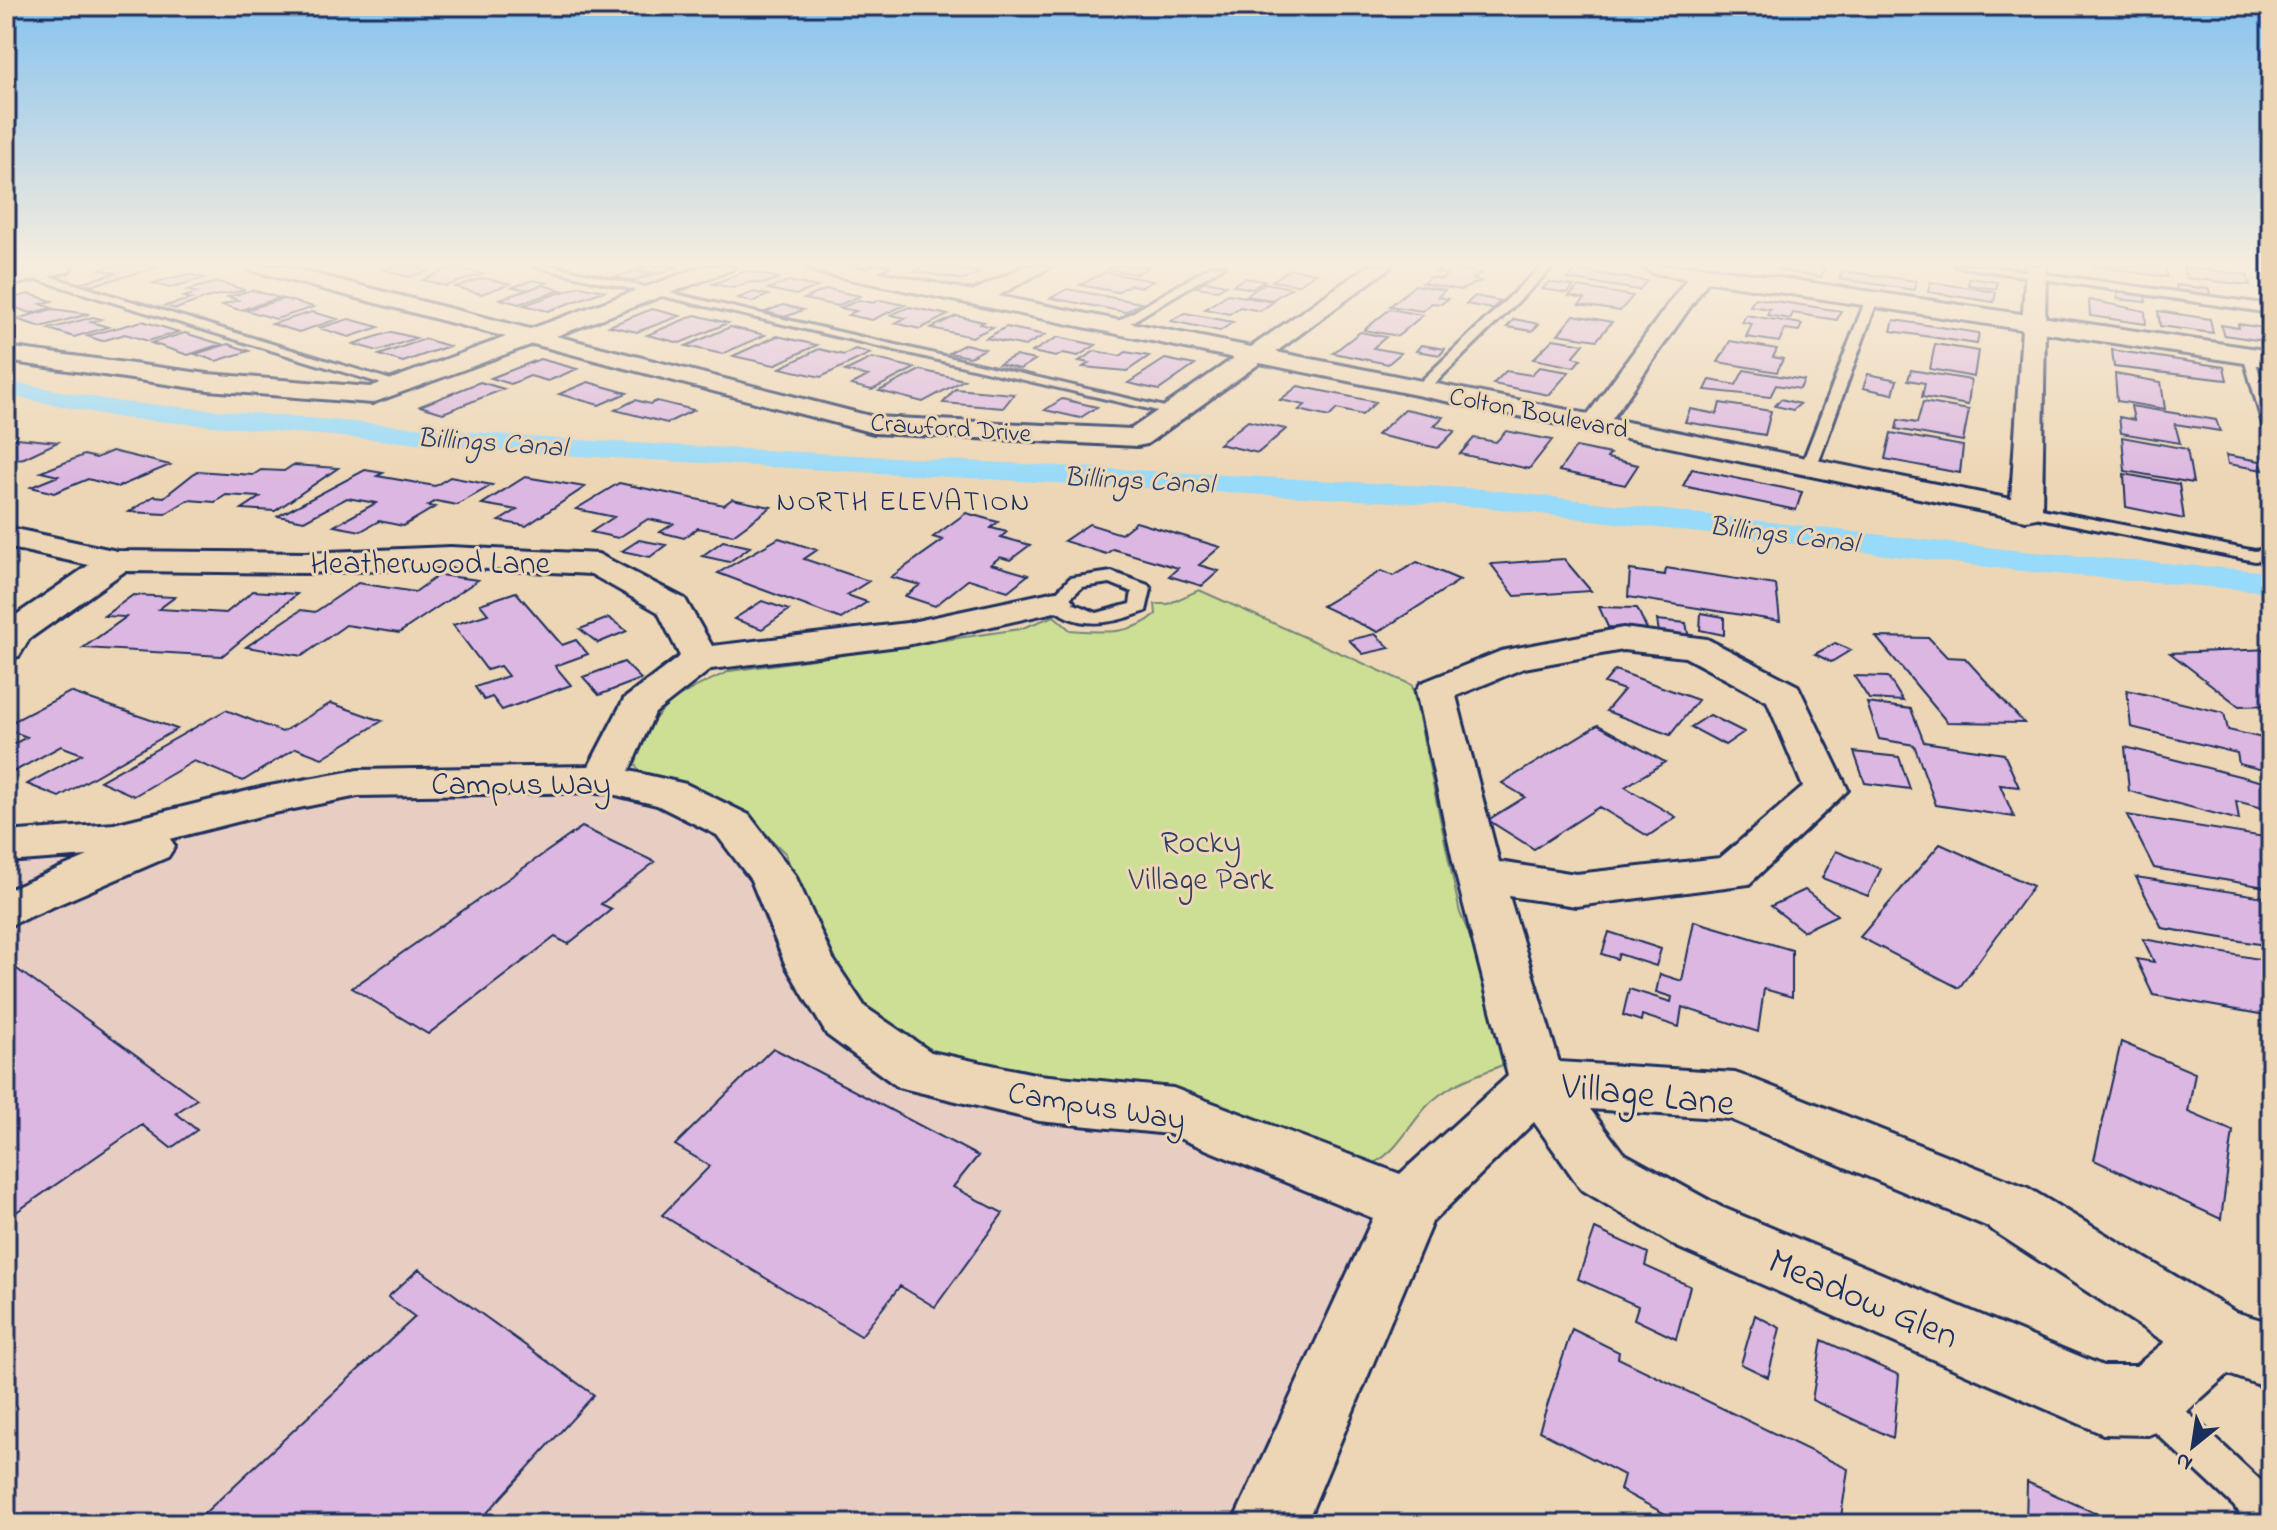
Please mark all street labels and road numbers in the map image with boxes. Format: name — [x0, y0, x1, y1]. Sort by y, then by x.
street label: Colton Boulevard — [1446, 379, 1632, 451]
street label: Crawford Drive — [869, 405, 1033, 455]
street label: Heatherwood Lane — [310, 542, 550, 589]
street label: Campus Way — [431, 763, 611, 810]
street label: Village Lane — [1557, 1060, 1738, 1134]
street label: Campus Way — [1004, 1071, 1189, 1146]
street label: Meadow Glen — [1758, 1235, 1966, 1366]

